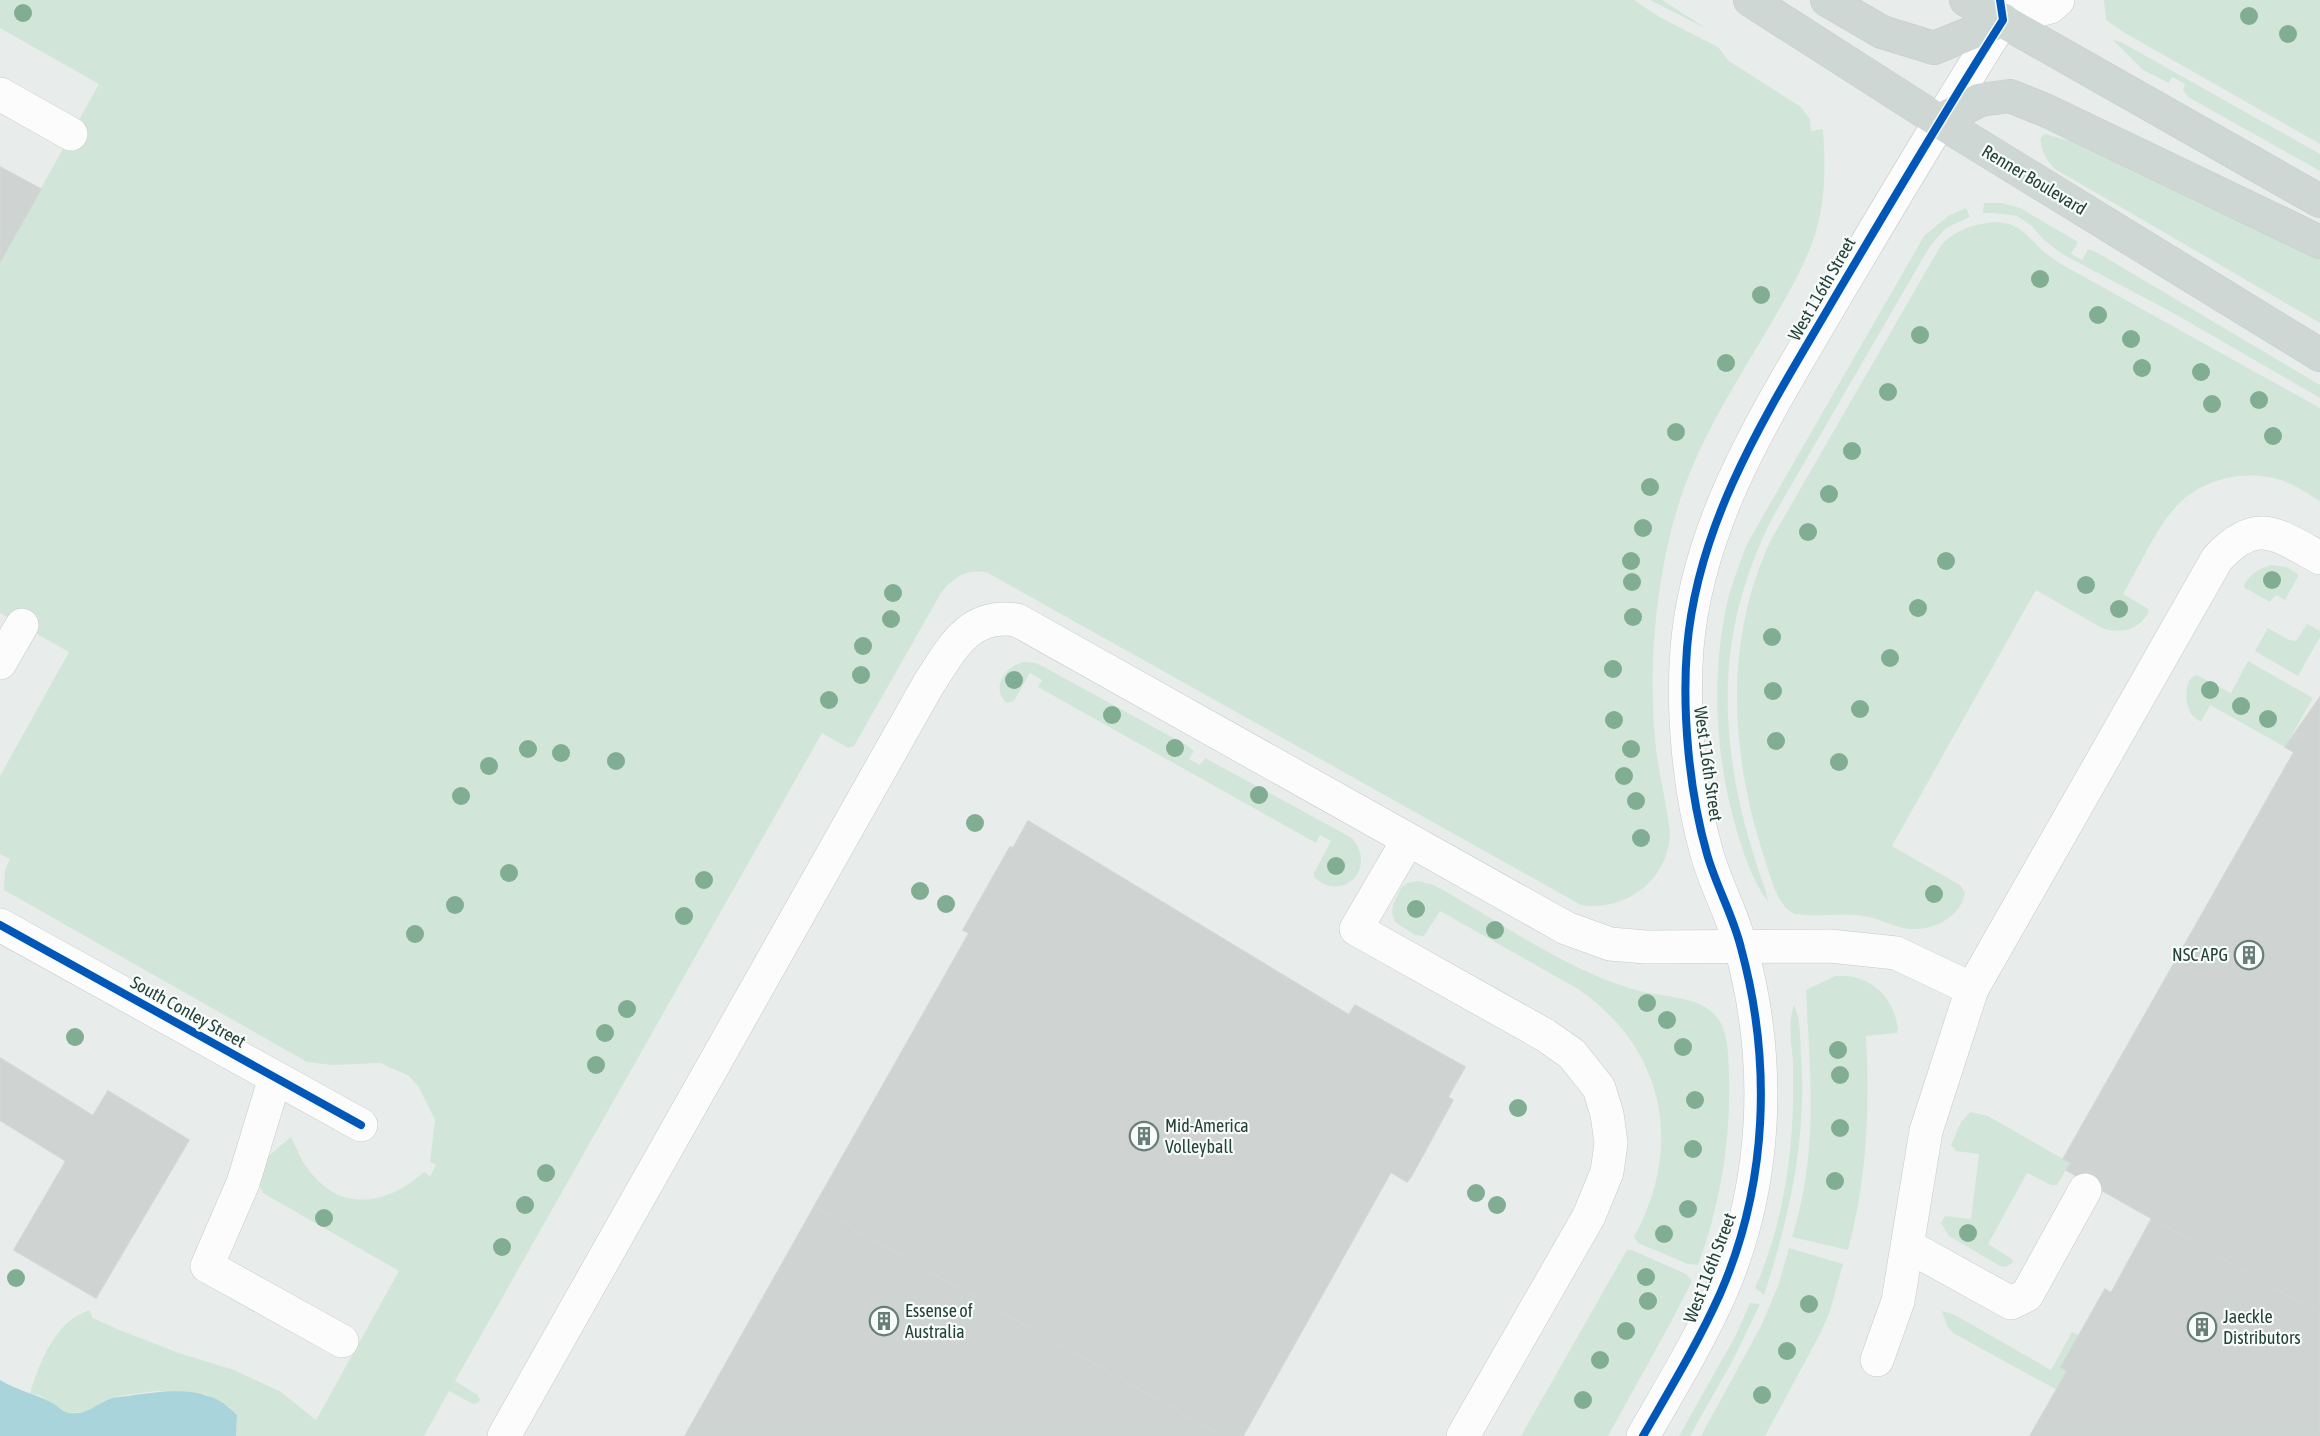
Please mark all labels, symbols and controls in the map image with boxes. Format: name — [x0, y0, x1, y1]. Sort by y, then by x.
street label: Renner Boulevard — [1978, 140, 2090, 219]
street label: West 116th Street — [1783, 233, 1860, 344]
street label: West 116th Street — [1690, 705, 1727, 823]
building icon: NSC APG — [2233, 939, 2265, 971]
place label: NSC APG — [2172, 944, 2228, 965]
street label: South Conley Street — [127, 971, 249, 1052]
place label: Mid-America Volleyball — [1165, 1115, 1249, 1157]
building icon: Mid-America Volleyball — [1128, 1120, 1160, 1152]
street label: West 116th Street — [1679, 1210, 1740, 1326]
place label: Essense of Australia — [905, 1300, 973, 1342]
building icon: Essense of Australia — [868, 1305, 900, 1337]
place label: Jaeckle Distributors — [2223, 1306, 2301, 1348]
building icon: Jaeckle Distributors — [2186, 1311, 2218, 1343]

